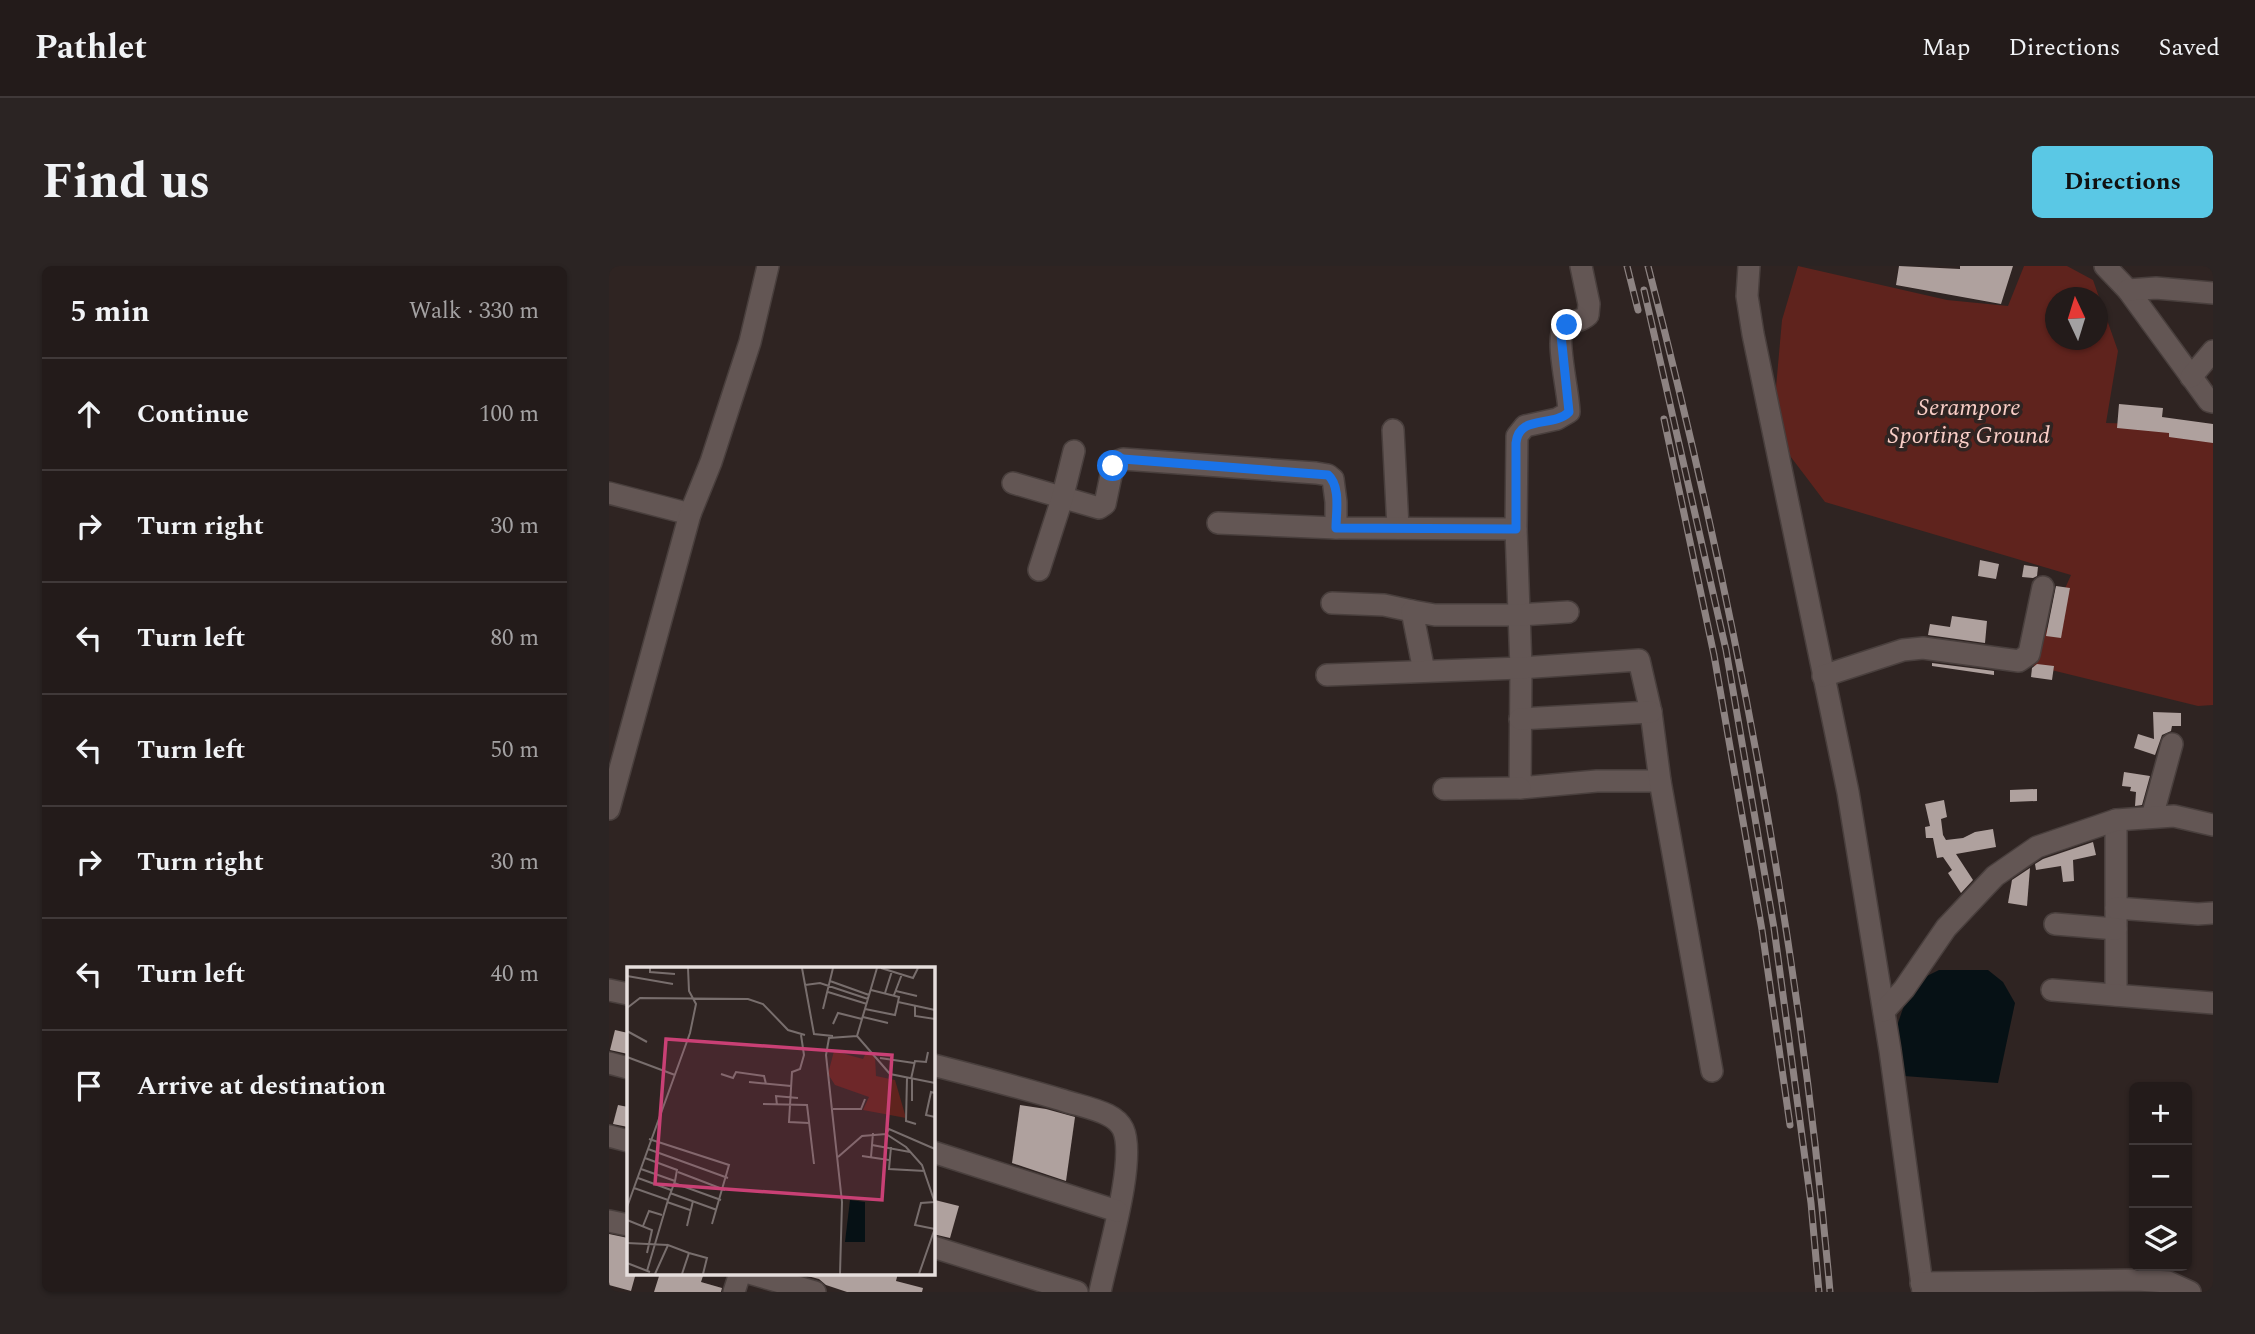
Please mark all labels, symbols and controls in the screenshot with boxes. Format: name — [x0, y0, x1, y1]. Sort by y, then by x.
text: Pathlet — [35, 23, 147, 73]
text: Map — [1922, 30, 1970, 66]
text: Directions — [2008, 30, 2120, 66]
text: Saved — [2158, 30, 2220, 66]
text: Find us — [42, 145, 210, 220]
button: Directions — [2032, 146, 2213, 218]
north arrow — [2045, 287, 2108, 350]
text: 5 min — [70, 289, 150, 335]
text: Walk · 330 m — [409, 294, 539, 329]
route end — [1551, 309, 1582, 340]
park label: Serampore Sporting Ground — [1888, 390, 2050, 454]
text: Continue — [137, 394, 249, 434]
icon: ahead — [70, 395, 108, 433]
text: 100 m — [479, 397, 539, 432]
route start — [1097, 450, 1128, 481]
text: Turn right — [137, 506, 264, 546]
icon: right — [70, 507, 108, 545]
text: 30 m — [490, 509, 539, 544]
text: Turn left — [137, 618, 245, 658]
icon: left — [70, 619, 108, 657]
text: 80 m — [490, 621, 539, 656]
text: Turn left — [137, 730, 245, 770]
icon: left — [70, 731, 108, 769]
text: 50 m — [490, 733, 539, 768]
text: Turn right — [137, 842, 264, 882]
icon: right — [70, 843, 108, 881]
text: 30 m — [490, 845, 539, 880]
text: Turn left — [137, 954, 245, 994]
icon: left — [70, 955, 108, 993]
text: 40 m — [490, 957, 539, 992]
inset map — [627, 967, 935, 1275]
text: Arrive at destination — [137, 1066, 386, 1106]
icon: arrive — [70, 1067, 108, 1105]
map controls — [2129, 1082, 2192, 1271]
button: + — [2129, 1082, 2192, 1145]
button: − — [2129, 1145, 2192, 1208]
button: layers — [2129, 1208, 2192, 1271]

